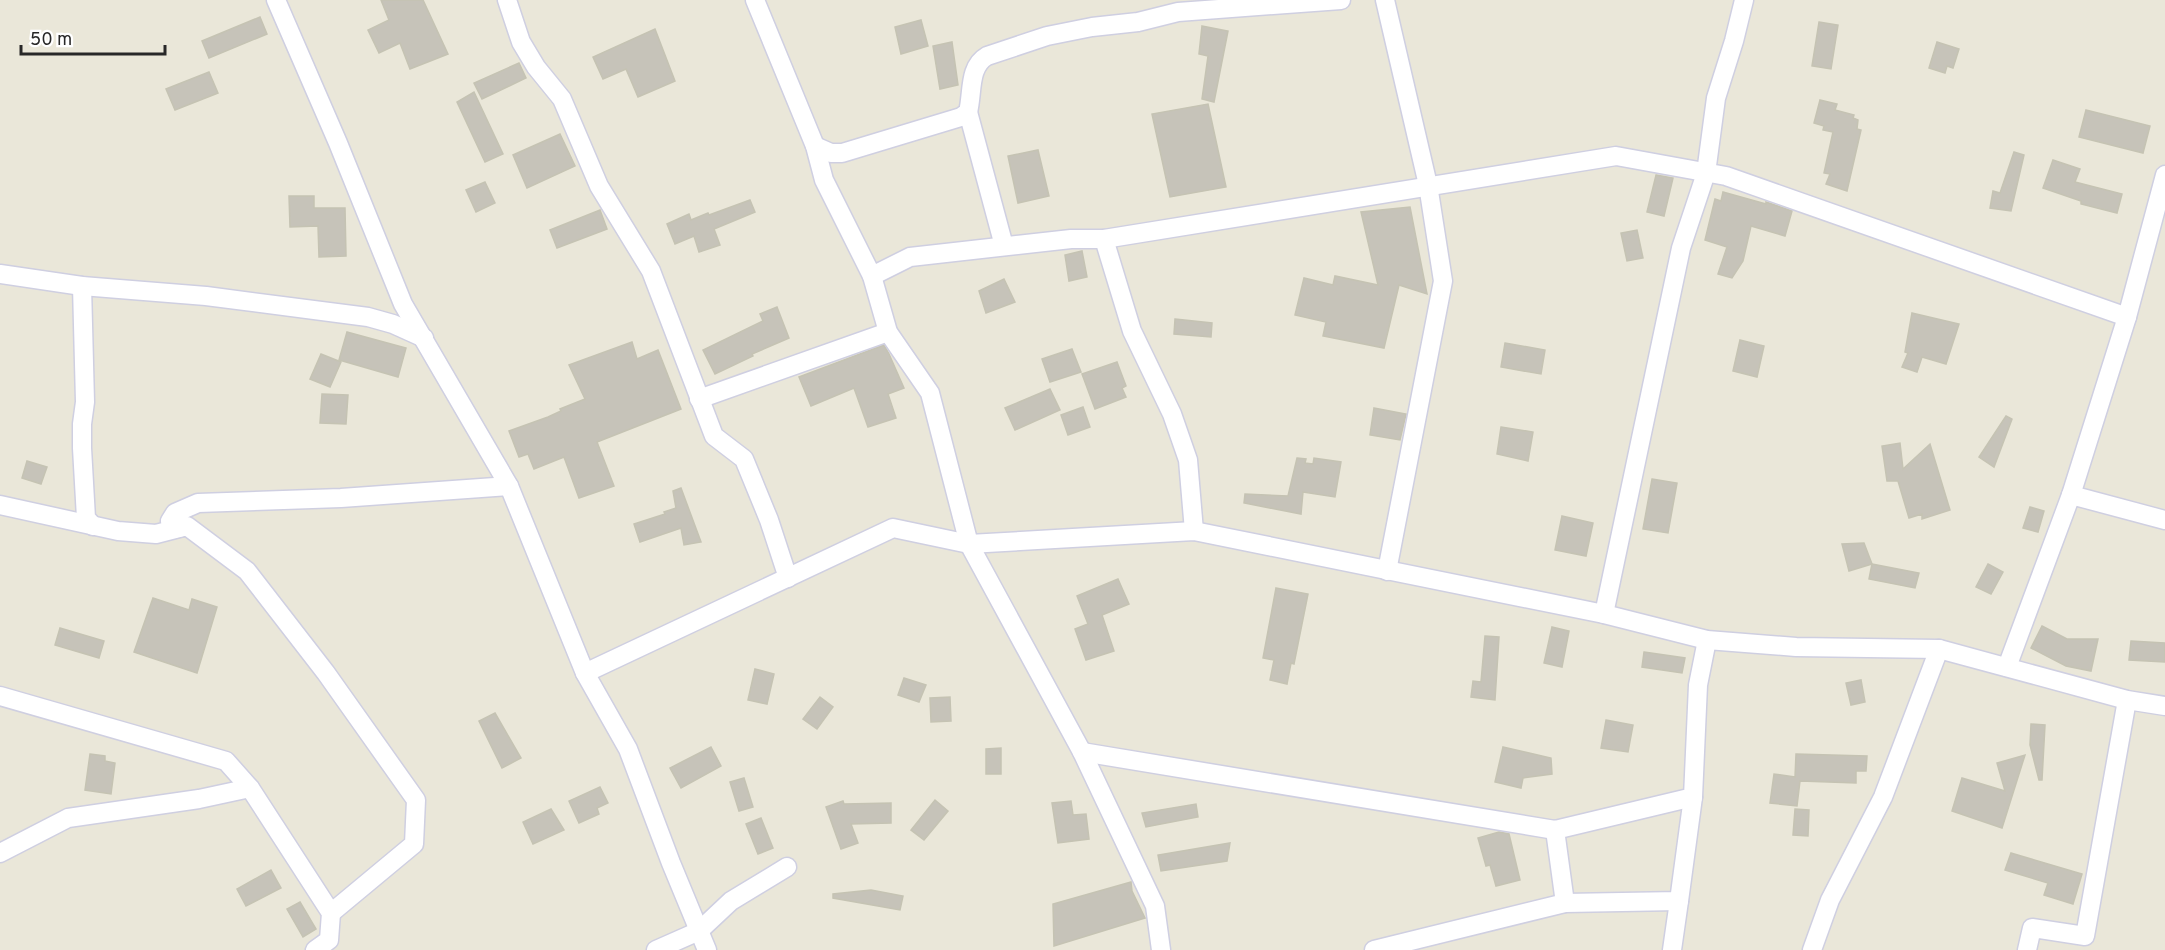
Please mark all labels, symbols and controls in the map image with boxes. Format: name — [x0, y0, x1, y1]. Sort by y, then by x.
scale bar — [21, 18, 165, 56]
text: 50 m — [30, 29, 72, 52]

